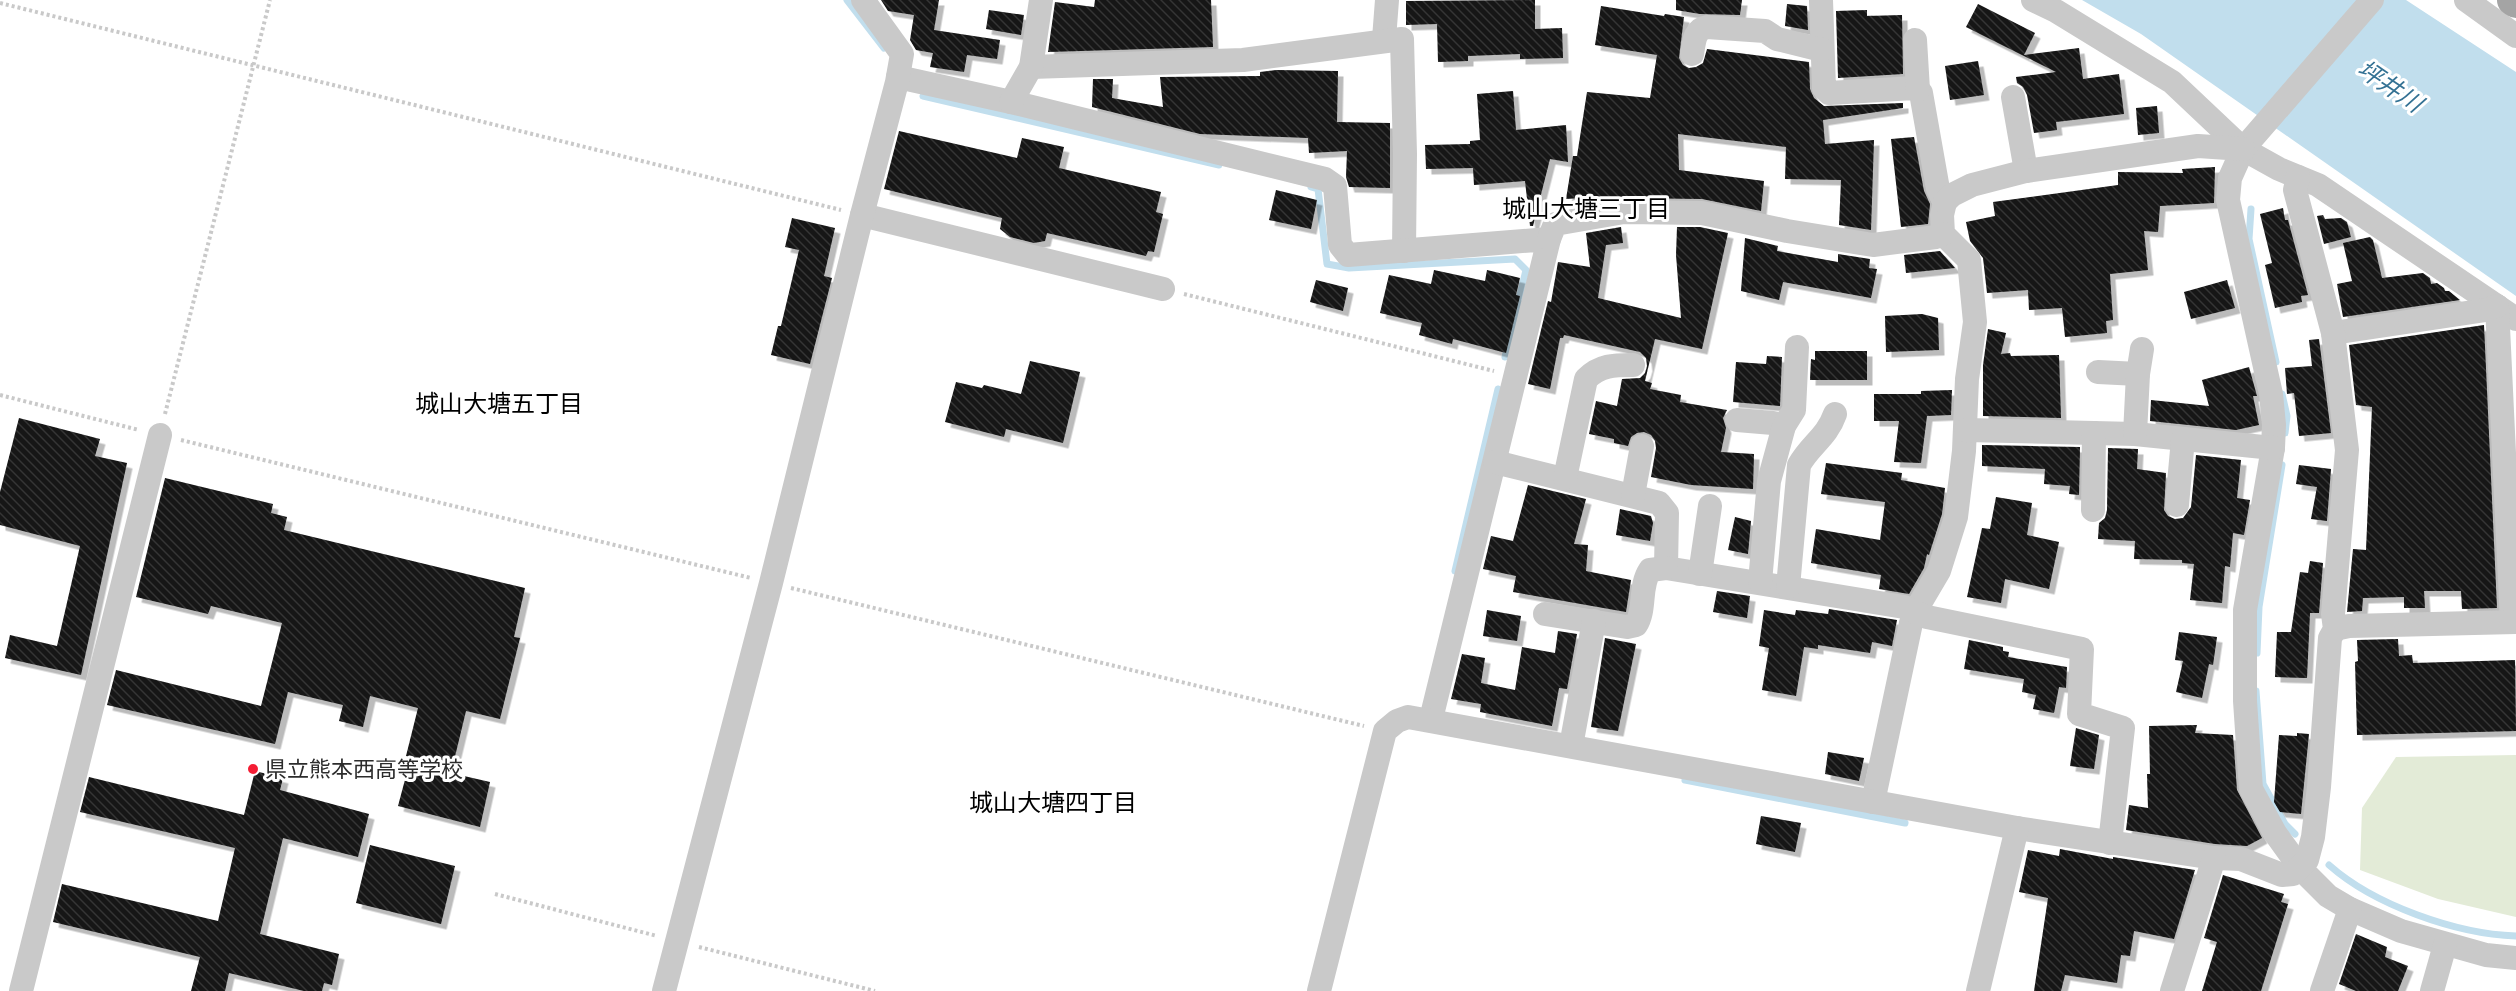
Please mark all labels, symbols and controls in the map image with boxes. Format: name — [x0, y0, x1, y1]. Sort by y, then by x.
water label: 坪井川 — [2351, 53, 2431, 121]
district label: 城山大塘三丁目 — [1502, 193, 1670, 224]
district label: 城山大塘五丁目 — [415, 388, 583, 419]
place label: 県立熊本西高等学校 — [265, 755, 463, 783]
marker: 県立熊本西高等学校 — [246, 762, 260, 776]
district label: 城山大塘四丁目 — [969, 787, 1137, 818]

